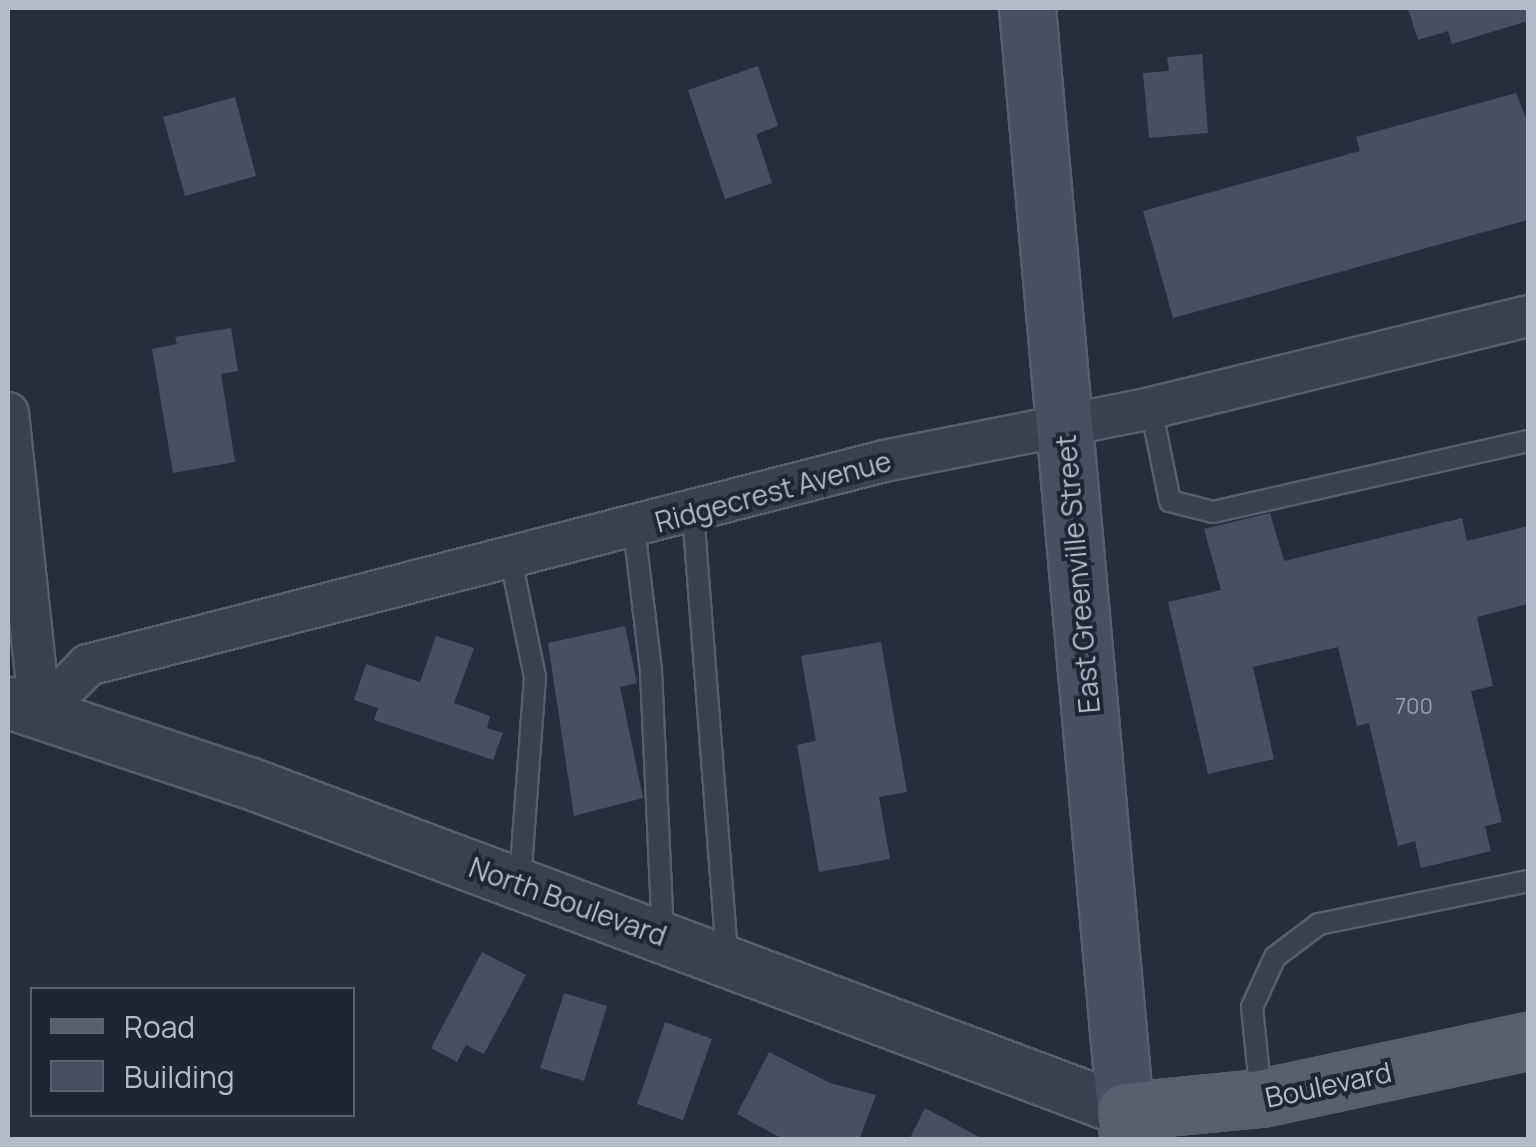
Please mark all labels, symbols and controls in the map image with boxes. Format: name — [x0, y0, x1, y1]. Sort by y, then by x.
street label: East Greenville Street — [1048, 433, 1106, 715]
street label: Ridgecrest Avenue — [651, 443, 895, 539]
house number: 700 — [1395, 694, 1433, 720]
street label: North Boulevard — [465, 850, 671, 952]
legend — [30, 987, 355, 1117]
text: Road — [124, 1006, 195, 1047]
street label: Boulevard — [1262, 1054, 1394, 1114]
text: Building — [124, 1056, 235, 1097]

